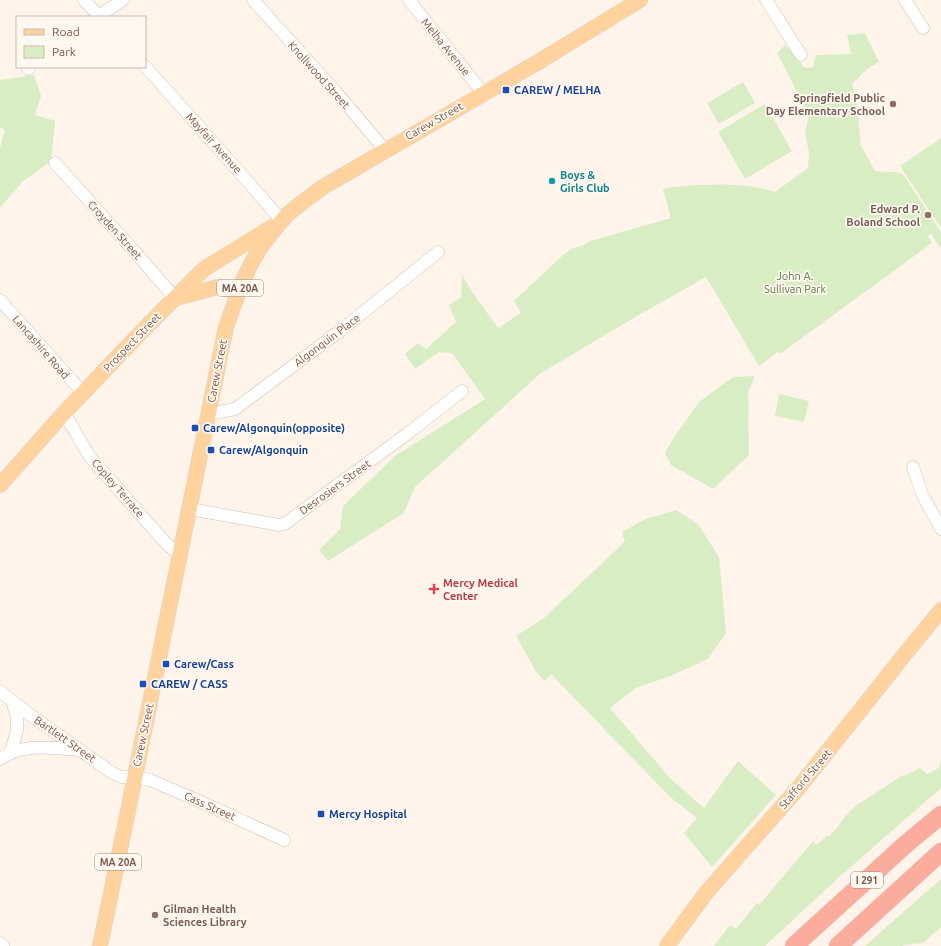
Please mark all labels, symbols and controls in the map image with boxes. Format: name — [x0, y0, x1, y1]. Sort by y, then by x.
legend — [16, 16, 146, 68]
street label: Melha Avenue — [419, 16, 473, 78]
text: Road — [52, 25, 80, 38]
street label: Knollwood Street — [286, 39, 353, 112]
text: Park — [52, 45, 76, 58]
place label: CAREW / MELHA — [514, 84, 601, 96]
marker: CAREW / MELHA — [501, 85, 511, 95]
place label: Springfield Public Day Elementary School — [766, 92, 886, 117]
street label: Carew Street — [403, 99, 465, 142]
marker: Springfield Public Day Elementary School — [888, 99, 898, 109]
street label: Mayfair Avenue — [184, 110, 244, 176]
place label: Boys & Girls Club — [560, 169, 610, 194]
marker: Boys & Girls Club — [547, 176, 557, 186]
street label: Croyden Street — [86, 198, 145, 262]
place label: Edward P. Boland School — [846, 203, 921, 228]
marker: Edward P. Boland School — [923, 210, 933, 220]
park label: John A. Sullivan Park — [764, 270, 827, 295]
road number: MA 20A — [217, 280, 263, 296]
street label: Prospect Street — [101, 310, 164, 374]
street label: Algonquin Place — [292, 311, 362, 369]
street label: Lancashire Road — [10, 313, 72, 381]
street label: Carew Street — [205, 338, 229, 404]
place label: Carew/Algonquin(opposite) — [203, 422, 345, 435]
marker: Carew/Algonquin(opposite) — [190, 423, 200, 433]
place label: Carew/Algonquin — [219, 444, 308, 456]
marker: Carew/Algonquin — [206, 445, 216, 455]
street label: Copley Terrace — [89, 456, 147, 520]
street label: Desrosiers Street — [297, 457, 373, 517]
place label: Mercy Medical Center — [443, 577, 518, 602]
marker: Mercy Medical Center — [428, 583, 440, 595]
place label: Carew/Cass — [174, 658, 234, 670]
marker: Carew/Cass — [161, 659, 171, 669]
place label: CAREW / CASS — [151, 678, 228, 690]
marker: CAREW / CASS — [138, 679, 148, 689]
street label: Carew Street — [130, 702, 156, 768]
street label: Bartlett Street — [32, 713, 98, 765]
street label: Stafford Street — [777, 746, 834, 811]
street label: Cass Street — [182, 789, 238, 823]
place label: Mercy Hospital — [329, 808, 407, 820]
marker: Mercy Hospital — [316, 809, 326, 819]
road number: MA 20A — [95, 854, 141, 870]
road number: I 291 — [851, 872, 883, 888]
place label: Gilman Health Sciences Library — [163, 903, 247, 928]
marker: Gilman Health Sciences Library — [150, 910, 160, 920]

